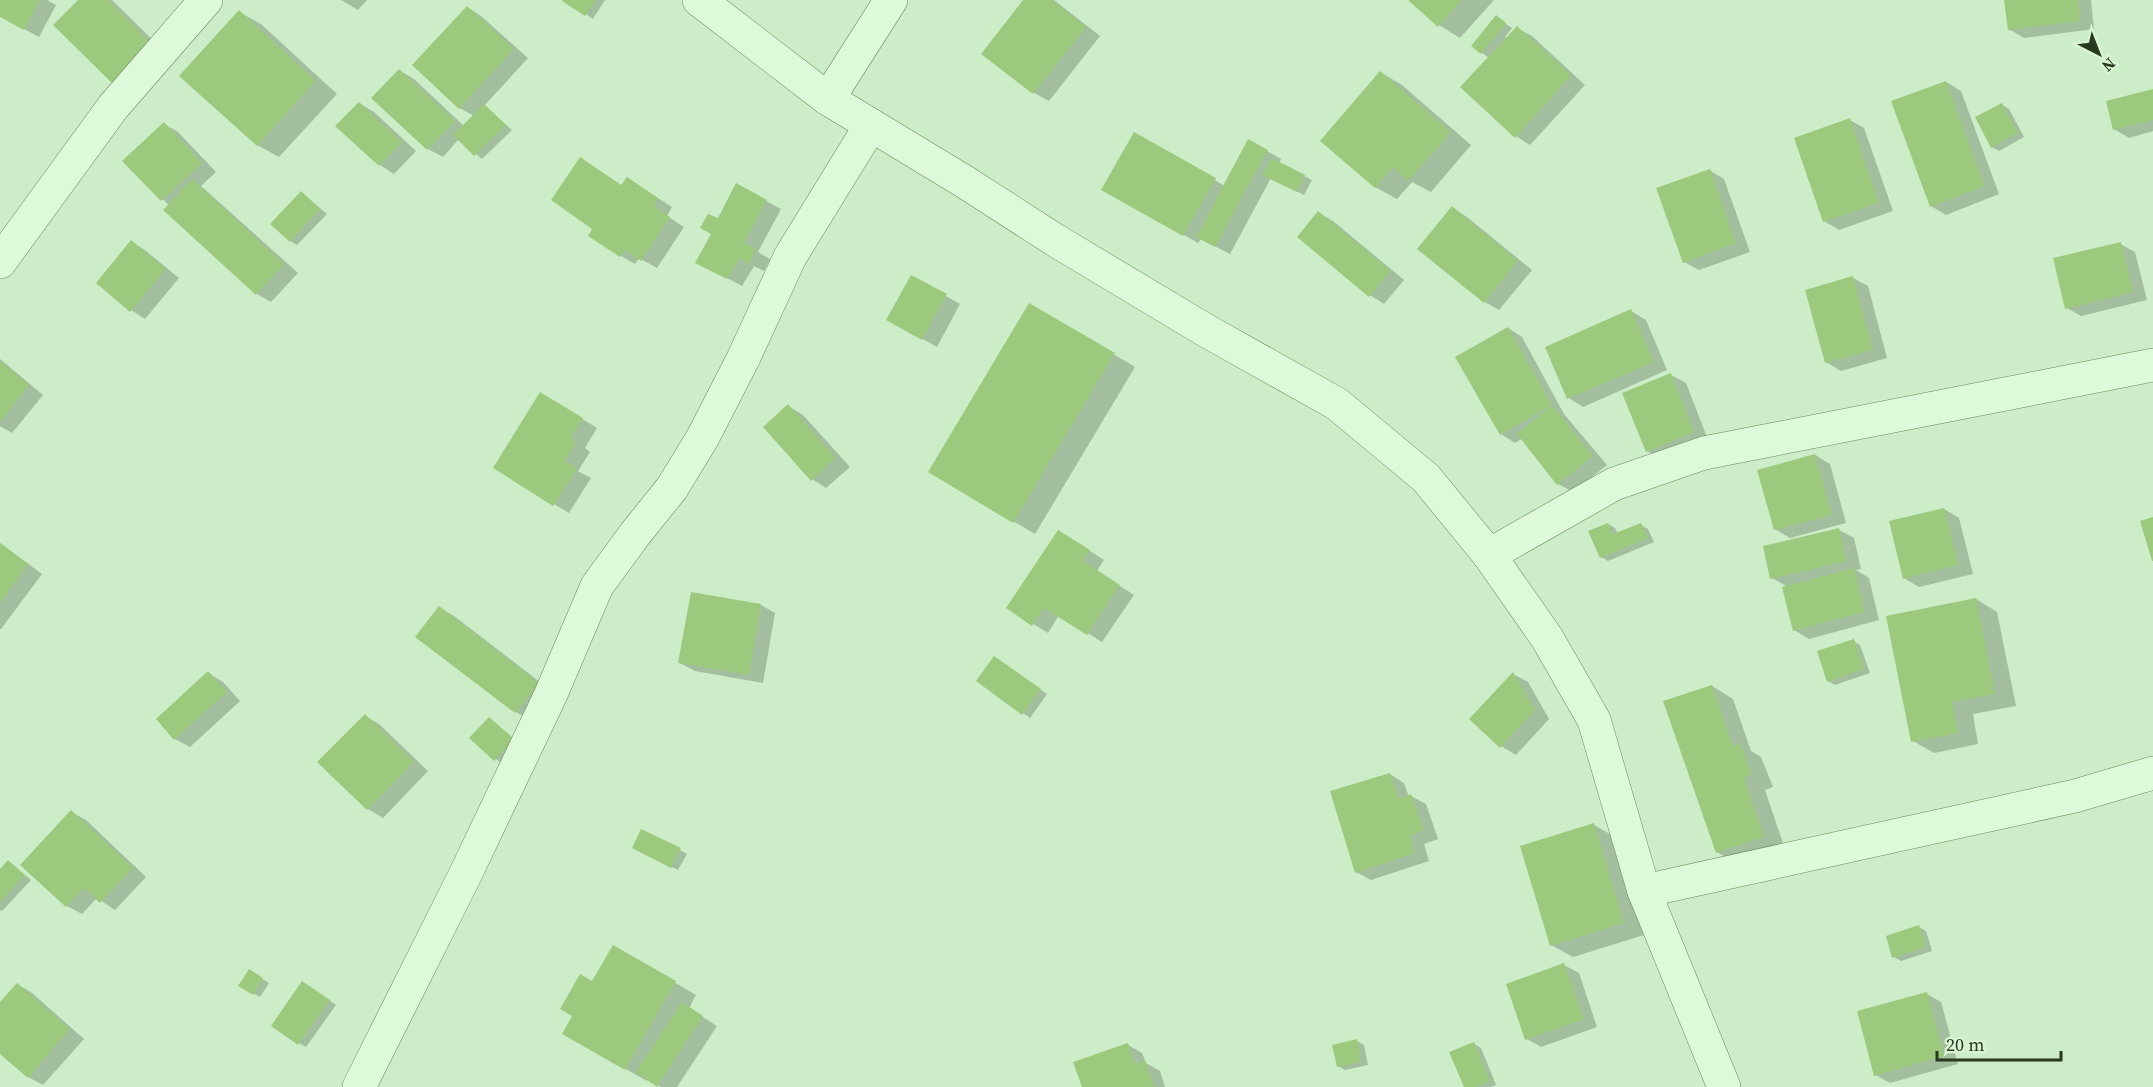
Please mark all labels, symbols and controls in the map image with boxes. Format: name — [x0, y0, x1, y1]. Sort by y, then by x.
north arrow — [2069, 24, 2129, 84]
text: N — [2097, 53, 2121, 77]
scale bar — [1937, 1024, 2062, 1062]
text: 20 m — [1946, 1032, 1984, 1057]

